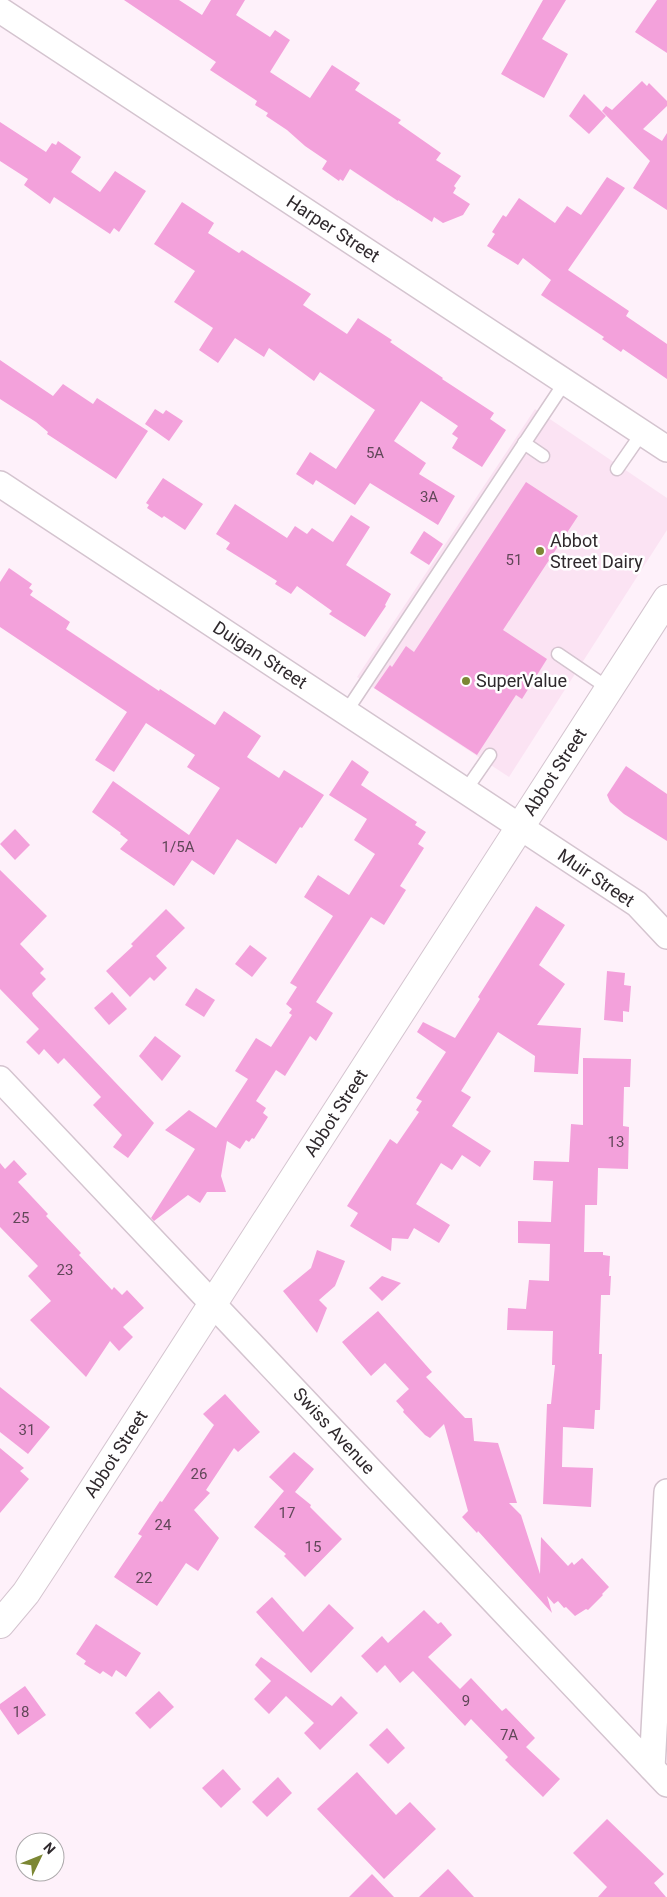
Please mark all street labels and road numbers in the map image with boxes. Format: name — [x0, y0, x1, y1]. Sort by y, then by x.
street label: Harper Street — [283, 191, 384, 266]
street label: Duigan Street — [209, 616, 311, 693]
street label: Abbot Street — [519, 724, 591, 819]
street label: Muir Street — [554, 844, 639, 911]
street label: Abbot Street — [300, 1065, 372, 1160]
street label: Swiss Avenue — [289, 1383, 380, 1478]
street label: Abbot Street — [80, 1406, 152, 1501]

